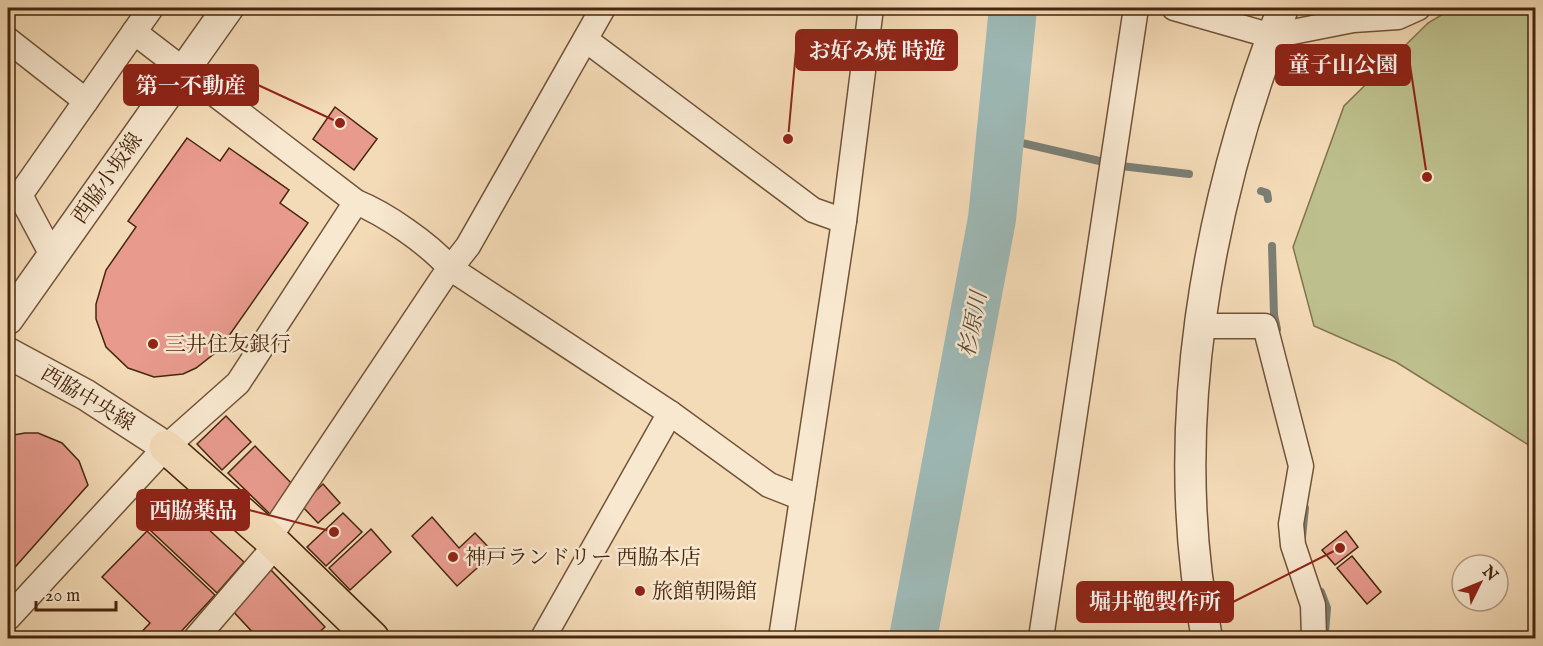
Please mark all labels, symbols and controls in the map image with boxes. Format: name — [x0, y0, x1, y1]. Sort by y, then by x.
callout: お好み焼 時遊 — [796, 30, 957, 70]
text: お好み焼 時遊 — [809, 38, 945, 66]
callout: 童子山公園 — [1276, 45, 1410, 85]
text: 童子山公園 — [1288, 52, 1398, 80]
callout: 第一不動産 — [124, 65, 258, 105]
text: 第一不動産 — [136, 73, 246, 101]
street label: 西脇小坂線 — [67, 128, 149, 230]
water label: 杉原川 — [954, 287, 994, 359]
place label: 三井住友銀行 — [165, 332, 291, 359]
marker: 三井住友銀行 — [146, 337, 160, 351]
street label: 西脇中央線 — [35, 361, 139, 438]
callout: 西脇薬品 — [137, 490, 249, 530]
text: 西脇薬品 — [149, 498, 237, 526]
place label: 神戸ランドリー 西脇本店 — [465, 545, 701, 572]
marker: 神戸ランドリー 西脇本店 — [446, 550, 460, 564]
north arrow — [1450, 553, 1510, 613]
text: N — [1477, 562, 1502, 586]
scale bar — [36, 574, 116, 612]
place label: 旅館朝陽館 — [652, 579, 757, 606]
callout: 堀井鞄製作所 — [1077, 582, 1233, 622]
marker: 旅館朝陽館 — [633, 584, 647, 598]
text: 20 m — [45, 585, 80, 608]
text: 堀井鞄製作所 — [1089, 589, 1221, 617]

